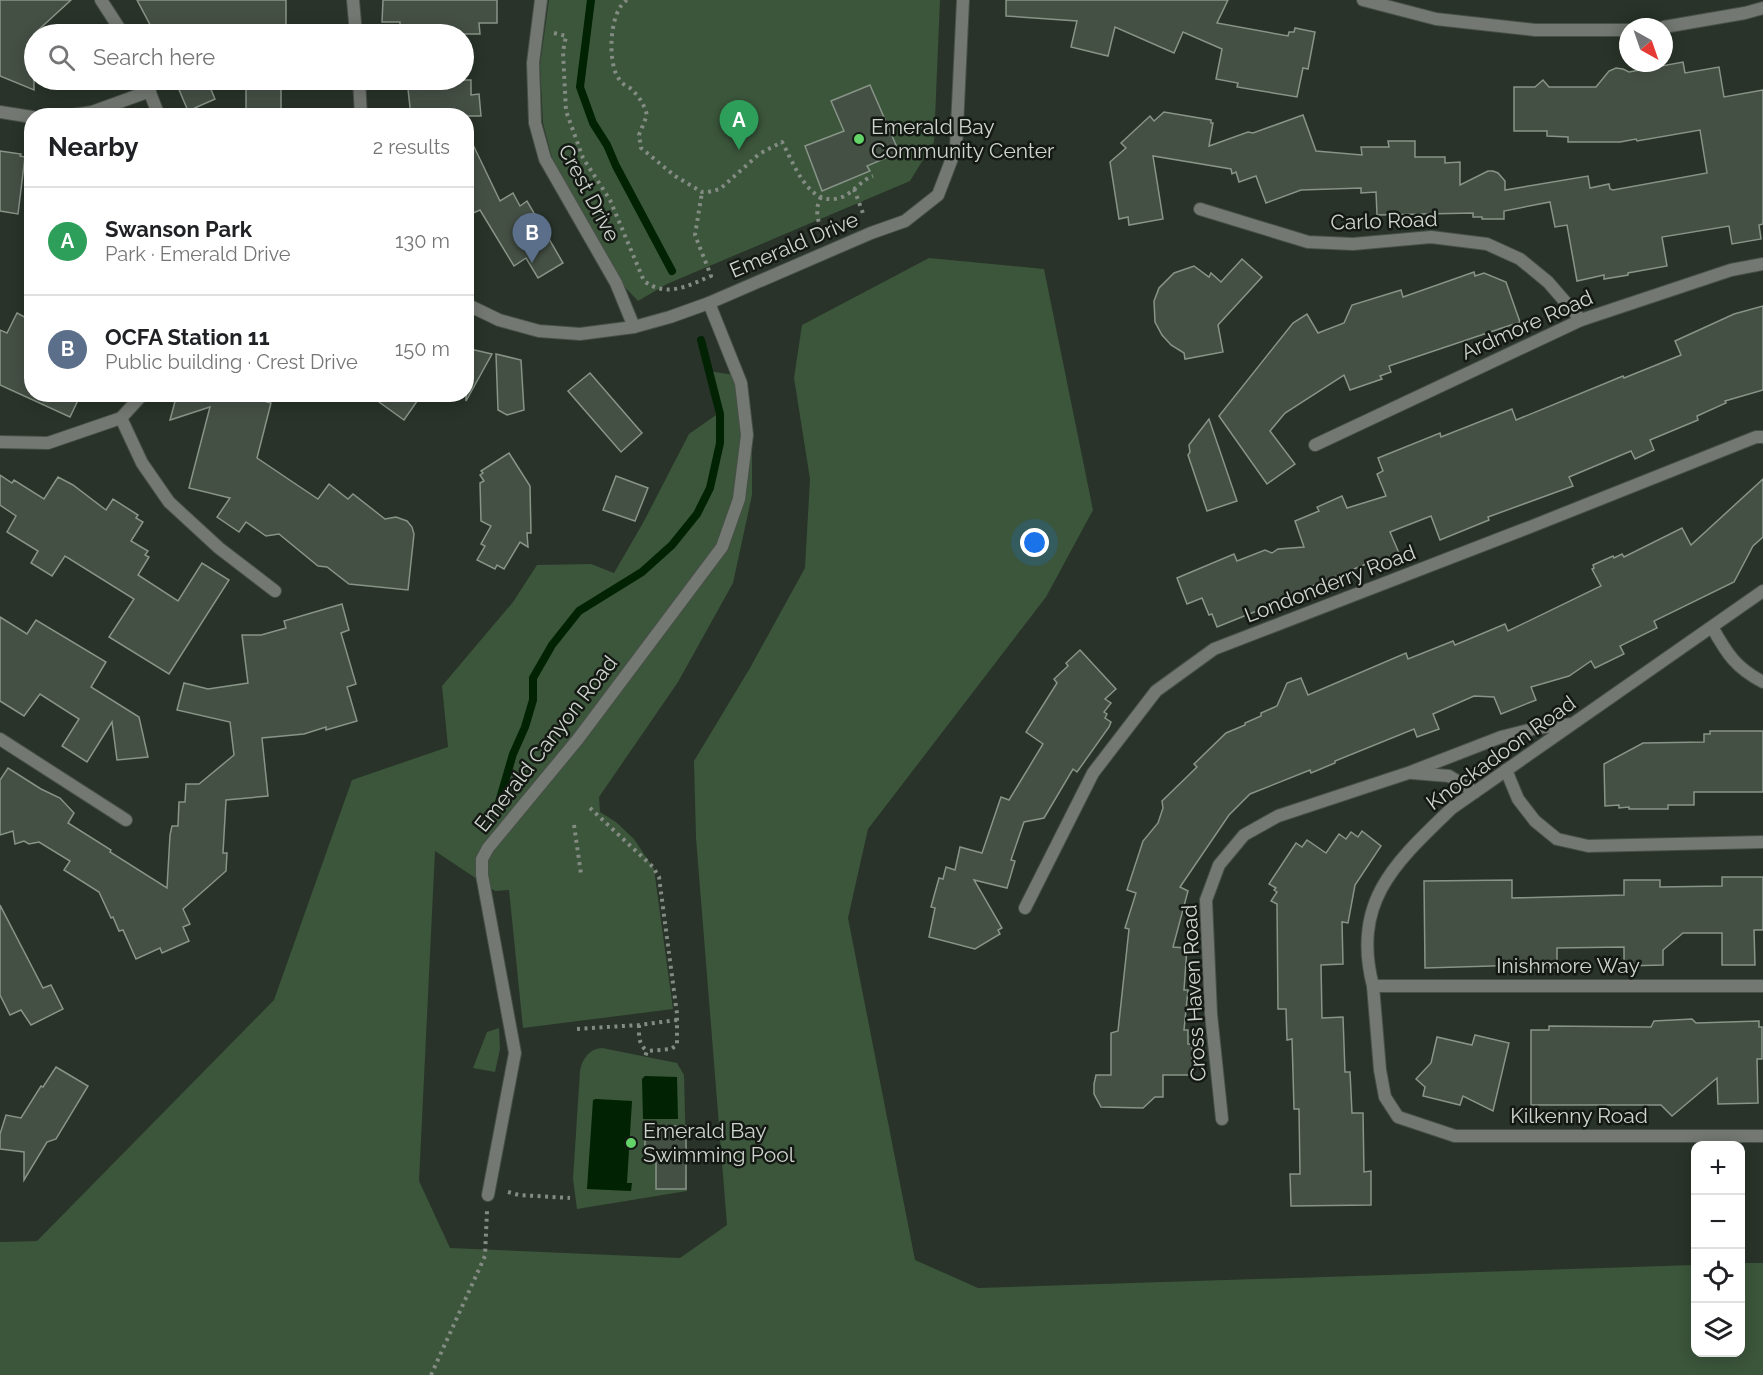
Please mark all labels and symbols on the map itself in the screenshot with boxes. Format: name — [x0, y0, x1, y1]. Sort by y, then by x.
north arrow — [1619, 18, 1673, 72]
pin: A — [720, 100, 758, 150]
place label: Emerald Bay Community Center — [871, 114, 1055, 163]
marker: Emerald Bay Community Center — [852, 132, 866, 146]
street label: Crest Drive — [553, 140, 625, 246]
street label: Emerald Drive — [726, 206, 862, 283]
street label: Carlo Road — [1330, 206, 1438, 235]
pin: B — [512, 214, 552, 263]
street label: Ardmore Road — [1457, 284, 1596, 365]
your location — [1020, 528, 1049, 557]
street label: Londonderry Road — [1241, 539, 1419, 628]
street label: Emerald Canyon Road — [469, 651, 622, 837]
street label: Knockadoon Road — [1421, 690, 1580, 815]
street label: Cross Haven Road — [1176, 904, 1211, 1082]
street label: Inishmore Way — [1496, 953, 1640, 978]
street label: Kilkenny Road — [1510, 1103, 1648, 1128]
place label: Emerald Bay Swimming Pool — [643, 1118, 795, 1167]
marker: Emerald Bay Swimming Pool — [624, 1136, 638, 1150]

